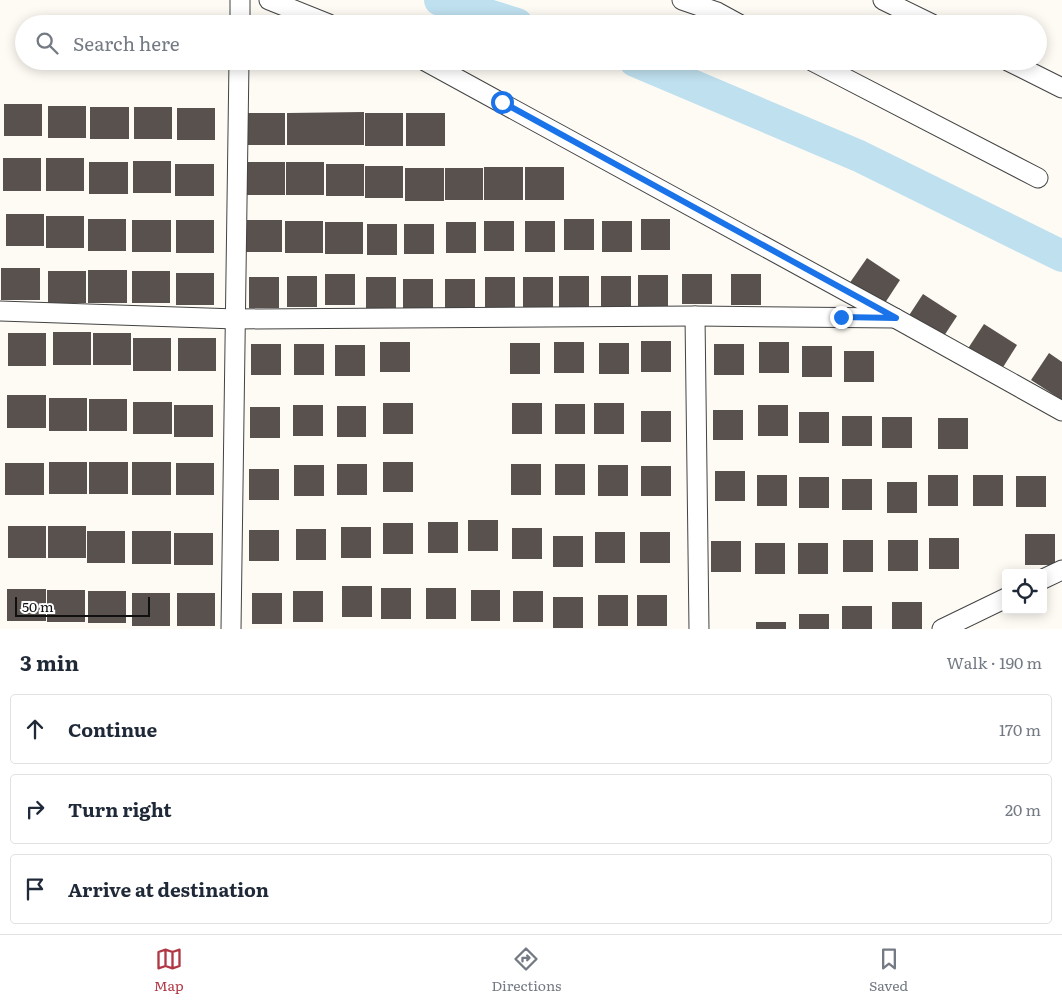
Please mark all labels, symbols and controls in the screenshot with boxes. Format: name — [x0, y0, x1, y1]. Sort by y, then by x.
search box — [15, 15, 1047, 70]
icon: search — [33, 29, 61, 57]
text: Search here — [73, 29, 180, 57]
route start — [491, 91, 514, 114]
route end — [830, 306, 853, 329]
map controls — [1002, 569, 1047, 614]
button: locate — [1002, 569, 1047, 614]
scale bar — [15, 594, 150, 617]
text: 50 m — [22, 596, 54, 616]
text: 3 min — [20, 646, 79, 677]
text: Walk · 190 m — [946, 650, 1042, 674]
icon: ahead — [21, 715, 49, 743]
text: Continue — [68, 715, 157, 743]
text: 170 m — [999, 717, 1041, 741]
icon: right — [21, 795, 49, 823]
text: Turn right — [68, 795, 172, 823]
text: 20 m — [1005, 797, 1041, 821]
icon: arrive — [21, 875, 49, 903]
text: Arrive at destination — [68, 875, 269, 903]
tab: Map — [154, 945, 184, 995]
tab: Directions — [491, 945, 561, 995]
tab: Saved — [869, 945, 908, 995]

